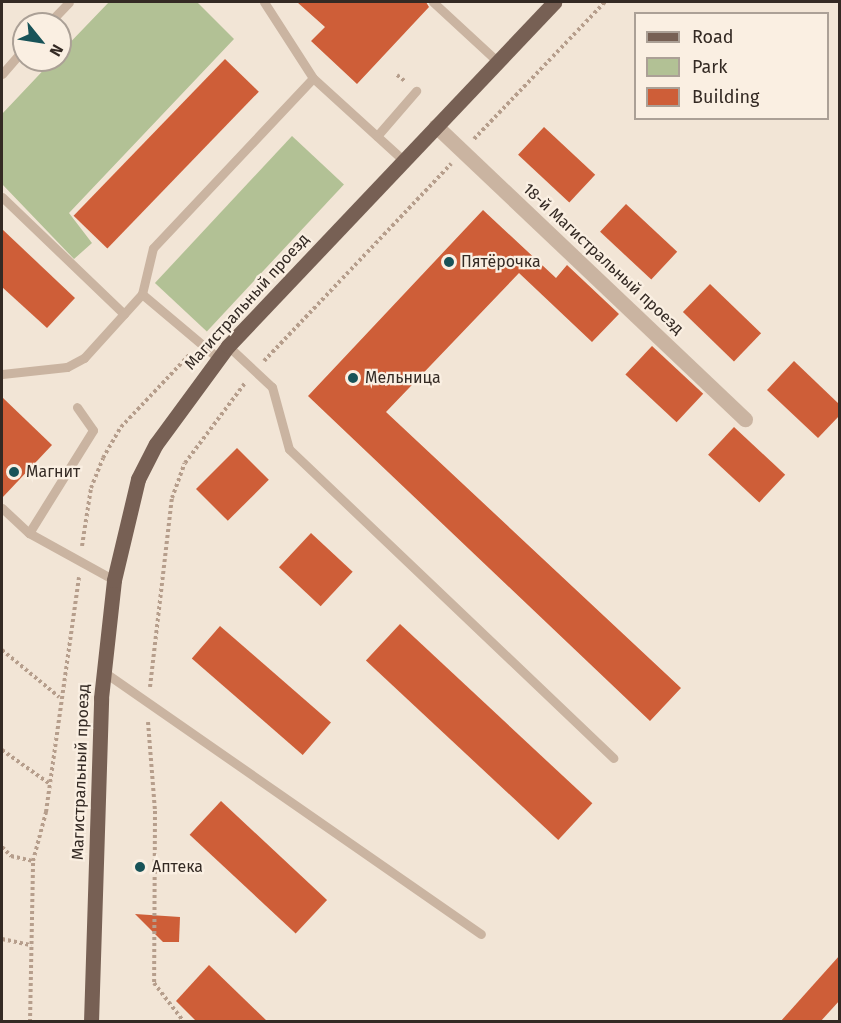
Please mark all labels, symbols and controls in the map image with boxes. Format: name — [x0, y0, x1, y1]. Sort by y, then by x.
north arrow — [12, 12, 72, 72]
legend — [634, 12, 829, 120]
text: Road — [692, 26, 734, 48]
text: N — [45, 41, 67, 60]
text: Park — [692, 56, 727, 78]
text: Building — [692, 86, 759, 108]
street label: 18-й Магистральный проезд — [519, 180, 687, 338]
street label: Магистральный проезд — [181, 230, 313, 374]
place label: Пятёрочка — [461, 252, 541, 272]
marker: Пятёрочка — [442, 255, 456, 269]
place label: Мельница — [365, 368, 441, 388]
marker: Мельница — [346, 371, 360, 385]
place label: Магнит — [26, 462, 80, 482]
marker: Магнит — [7, 465, 21, 479]
street label: Магистральный проезд — [68, 683, 94, 861]
place label: Аптека — [152, 857, 203, 877]
marker: Аптека — [133, 860, 147, 874]

